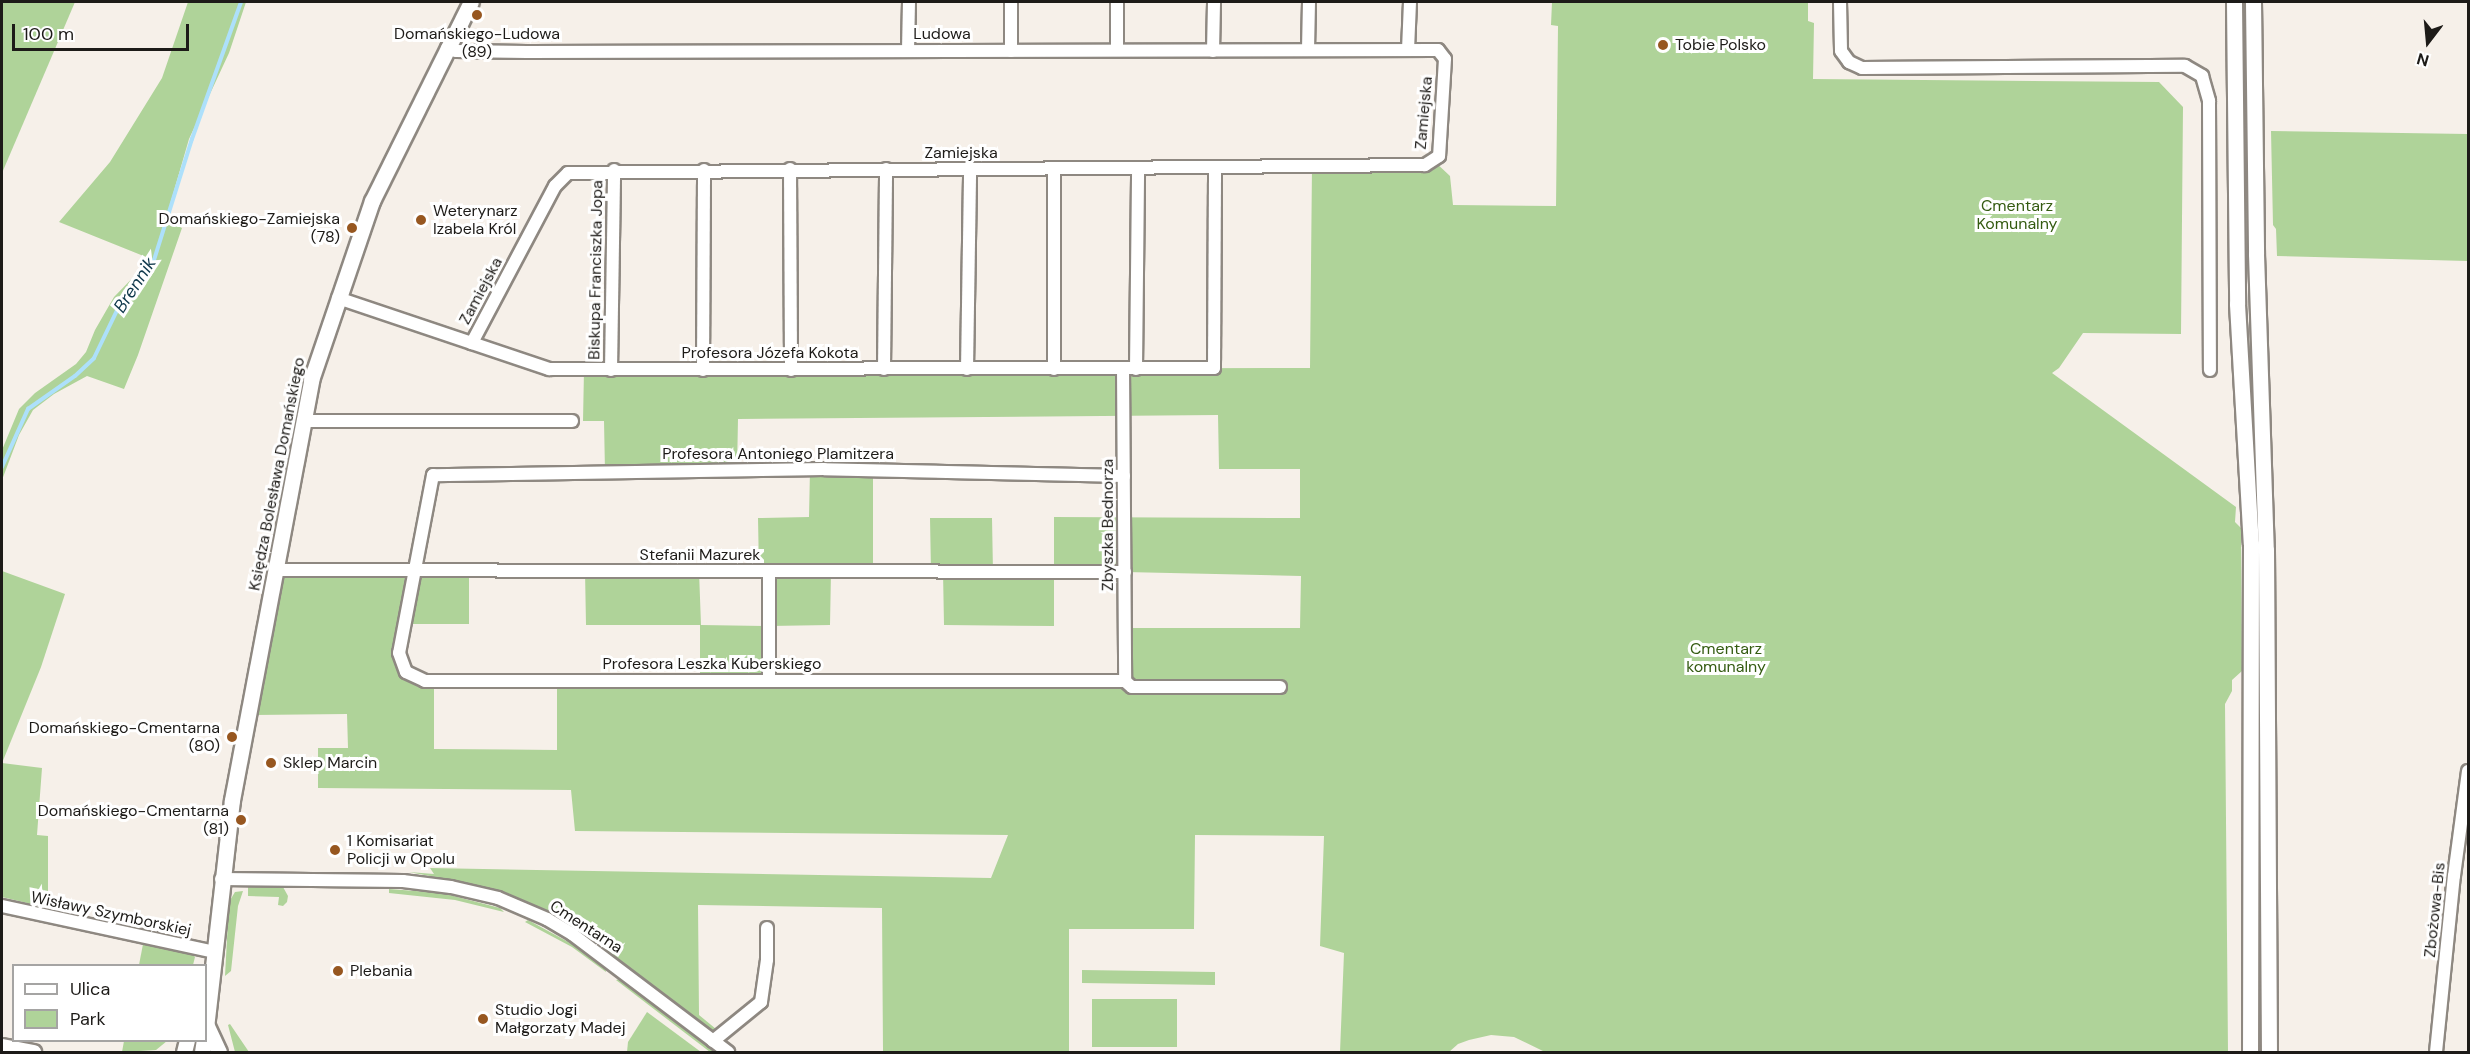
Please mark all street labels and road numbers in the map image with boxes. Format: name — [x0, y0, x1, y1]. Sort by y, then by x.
street label: Ludowa — [913, 24, 971, 44]
street label: Zamiejska — [1411, 76, 1437, 150]
street label: Zamiejska — [924, 143, 998, 163]
street label: Biskupa Franciszka Jopa — [585, 180, 607, 360]
street label: Zamiejska — [455, 254, 507, 328]
street label: Profesora Józefa Kokota — [682, 343, 858, 363]
street label: Księdza Bolesława Domańskiego — [245, 356, 309, 592]
street label: Profesora Antoniego Plamitzera — [662, 444, 894, 464]
street label: Zbyszka Bednorza — [1098, 459, 1118, 591]
street label: Stefanii Mazurek — [640, 545, 760, 565]
street label: Profesora Leszka Kuberskiego — [603, 654, 821, 674]
street label: Zbożowa-Bis — [2420, 862, 2450, 958]
street label: Wisławy Szymborskiej — [29, 888, 193, 940]
street label: Cmentarna — [546, 896, 626, 958]

